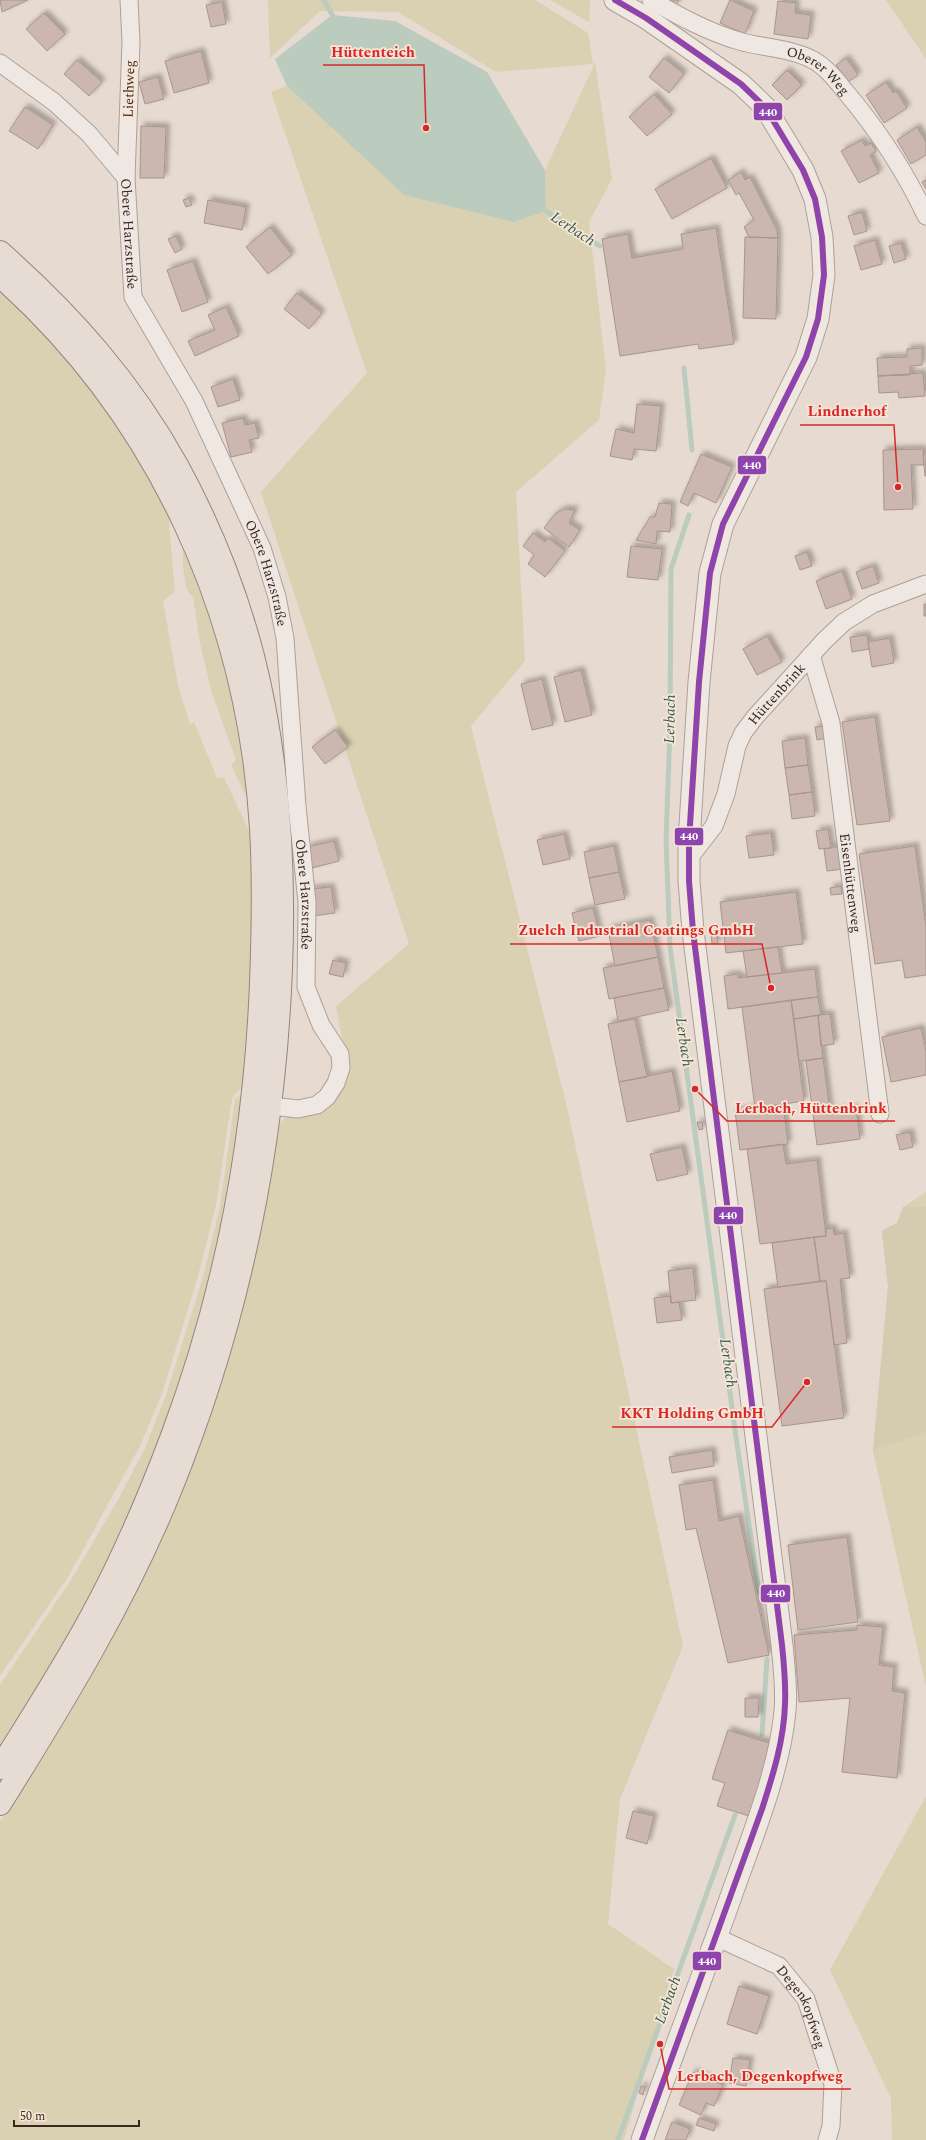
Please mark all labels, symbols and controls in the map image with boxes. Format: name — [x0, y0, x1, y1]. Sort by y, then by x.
callout: Hüttenteich — [323, 38, 424, 65]
text: Hüttenteich — [331, 41, 415, 64]
street label: Oberer Weg — [784, 41, 855, 100]
street label: Liethweg — [117, 60, 141, 118]
line badge: 440 — [753, 102, 783, 121]
text: 440 — [759, 104, 777, 121]
street label: Obere Harzstraße — [116, 178, 143, 290]
water label: Lerbach — [546, 206, 600, 252]
callout: Lindnerhof — [800, 398, 894, 425]
text: Lindnerhof — [808, 400, 888, 423]
line badge: 440 — [737, 455, 767, 475]
text: 440 — [743, 457, 761, 474]
street label: Obere Harzstraße — [240, 516, 293, 628]
street label: Hüttenbrink — [742, 658, 810, 729]
water label: Lerbach — [658, 694, 682, 744]
line badge: 440 — [674, 827, 704, 846]
text: 440 — [680, 828, 698, 845]
street label: Eisenhüttenweg — [834, 832, 868, 934]
street label: Obere Harzstraße — [290, 838, 318, 950]
callout: Zuelch Industrial Coatings GmbH — [510, 917, 762, 944]
text: Zuelch Industrial Coatings GmbH — [518, 919, 754, 942]
water label: Lerbach — [669, 1016, 699, 1068]
callout: Lerbach, Hüttenbrink — [727, 1094, 895, 1121]
text: Lerbach, Hüttenbrink — [735, 1097, 887, 1120]
line badge: 440 — [713, 1206, 744, 1225]
text: 440 — [719, 1207, 737, 1224]
water label: Lerbach — [713, 1337, 743, 1389]
callout: KKT Holding GmbH — [612, 1400, 772, 1427]
text: KKT Holding GmbH — [620, 1402, 764, 1425]
line badge: 440 — [760, 1584, 791, 1603]
text: 440 — [767, 1585, 785, 1602]
line badge: 440 — [692, 1951, 722, 1971]
text: 440 — [698, 1953, 716, 1970]
street label: Degenkopfweg — [772, 1960, 832, 2051]
water label: Lerbach — [649, 1973, 687, 2027]
callout: Lerbach, Degenkopfweg — [669, 2062, 851, 2089]
text: Lerbach, Degenkopfweg — [677, 2065, 843, 2088]
scale bar — [14, 2102, 139, 2128]
text: 50 m — [20, 2107, 45, 2126]

